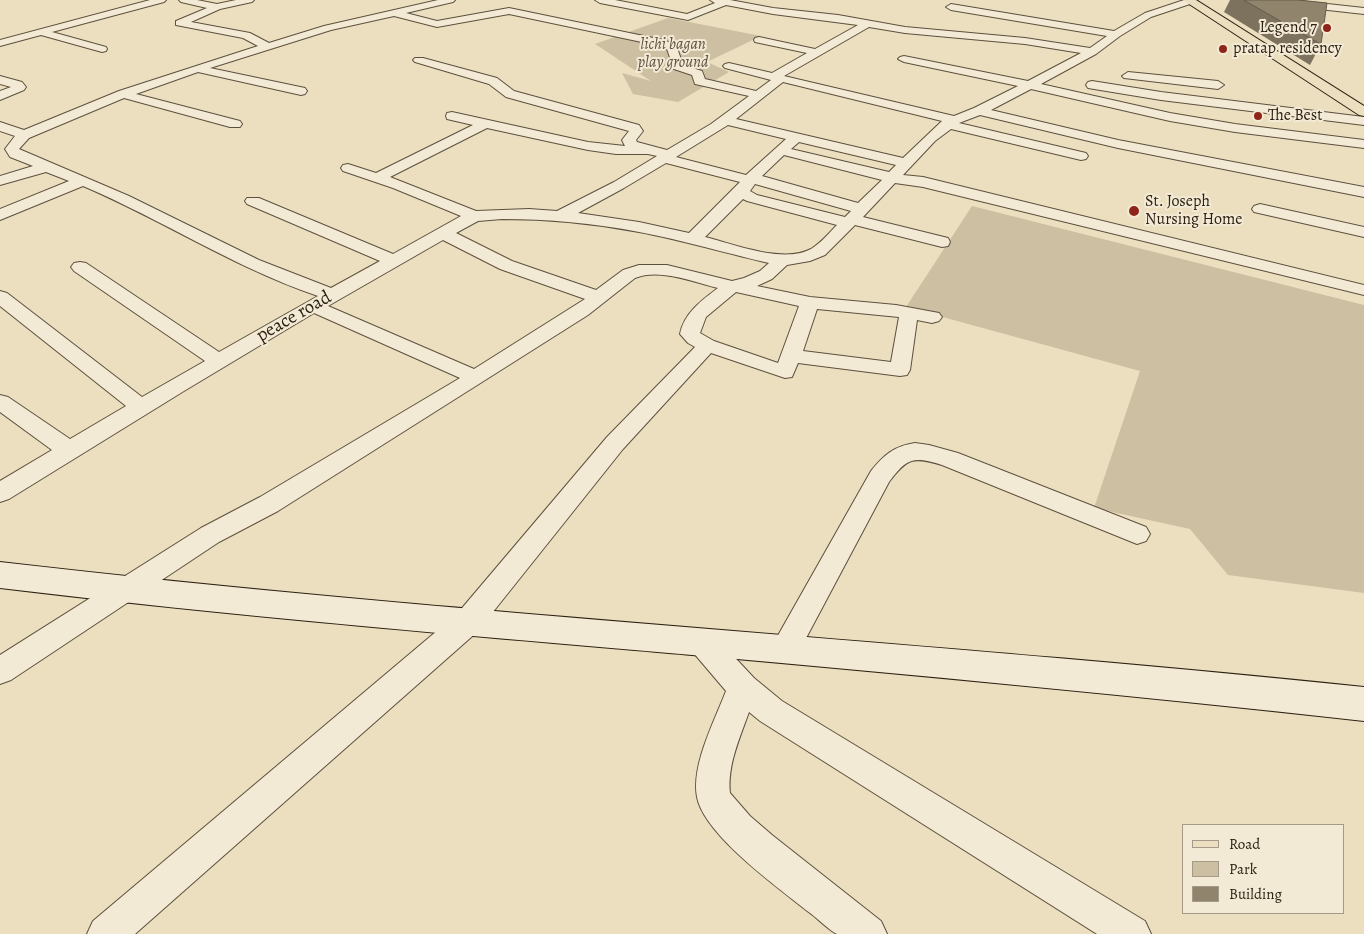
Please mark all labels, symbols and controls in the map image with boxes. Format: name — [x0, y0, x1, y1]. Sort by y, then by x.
place label: Legend 7 — [1259, 18, 1317, 38]
marker: Legend 7 — [1321, 22, 1333, 34]
park label: lichi bagan play ground — [638, 35, 708, 73]
place label: pratap residency — [1233, 39, 1342, 59]
marker: pratap residency — [1217, 43, 1229, 55]
place label: The Best — [1268, 106, 1322, 126]
marker: The Best — [1252, 110, 1264, 122]
place label: St. Joseph Nursing Home — [1145, 192, 1242, 230]
marker: St. Joseph Nursing Home — [1127, 204, 1141, 218]
street label: peace road — [252, 286, 336, 348]
legend — [1182, 824, 1344, 914]
text: Road — [1229, 834, 1260, 854]
text: Park — [1229, 859, 1257, 879]
text: Building — [1229, 884, 1282, 904]

